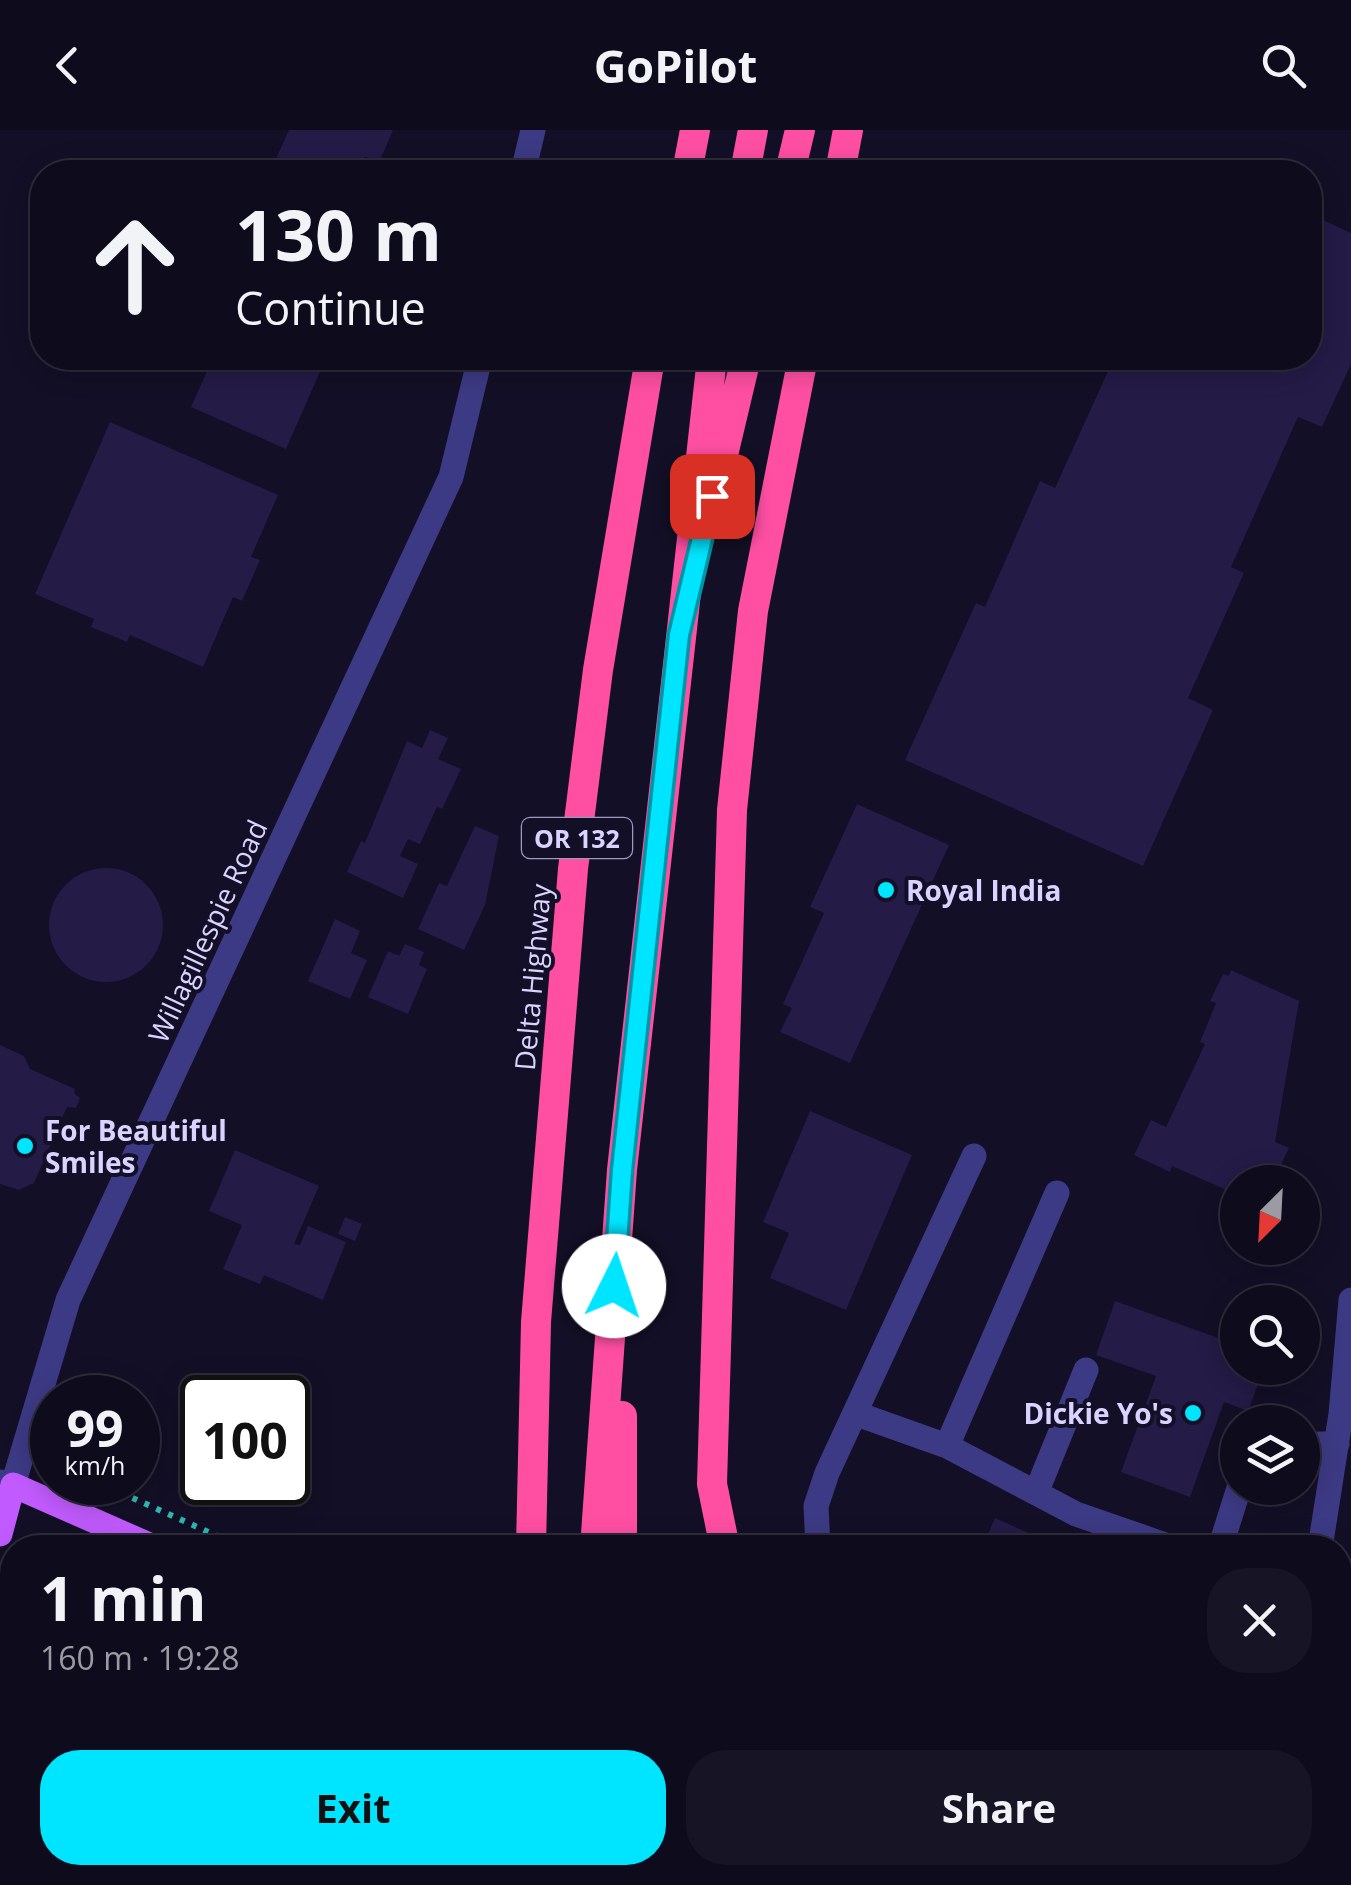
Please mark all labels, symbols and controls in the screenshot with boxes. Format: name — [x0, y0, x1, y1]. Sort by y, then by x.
text: GoPilot — [594, 35, 757, 96]
icon: back — [40, 38, 95, 93]
icon: search — [1256, 38, 1311, 93]
text: 130 m — [235, 186, 442, 282]
icon: ahead — [70, 200, 200, 330]
text: Continue — [235, 277, 426, 338]
pin — [670, 454, 755, 539]
icon: arrive — [685, 469, 740, 524]
street label: Willagillespie Road — [139, 813, 275, 1049]
road number: OR 132 — [522, 818, 632, 858]
place label: Royal India — [906, 871, 1061, 909]
marker: Royal India — [875, 879, 897, 901]
street label: Delta Highway — [505, 881, 559, 1072]
place label: For Beautiful Smiles — [45, 1111, 227, 1181]
marker: For Beautiful Smiles — [14, 1135, 36, 1157]
north arrow — [1220, 1165, 1320, 1265]
map controls — [1220, 1165, 1320, 1505]
position arrow — [562, 1234, 666, 1338]
button: search — [1220, 1285, 1320, 1385]
speed limit sign: 100 — [180, 1375, 310, 1505]
text: 99 — [66, 1394, 124, 1462]
place label: Dickie Yo's — [1023, 1394, 1173, 1432]
marker: Dickie Yo's — [1182, 1402, 1204, 1424]
button: layers — [1220, 1405, 1320, 1505]
text: km/h — [65, 1448, 125, 1482]
text: 1 min — [40, 1557, 207, 1639]
button: close — [1207, 1568, 1312, 1673]
text: 160 m · 19:28 — [40, 1636, 239, 1679]
button: Exit — [40, 1750, 666, 1865]
button: Share — [686, 1750, 1312, 1865]

